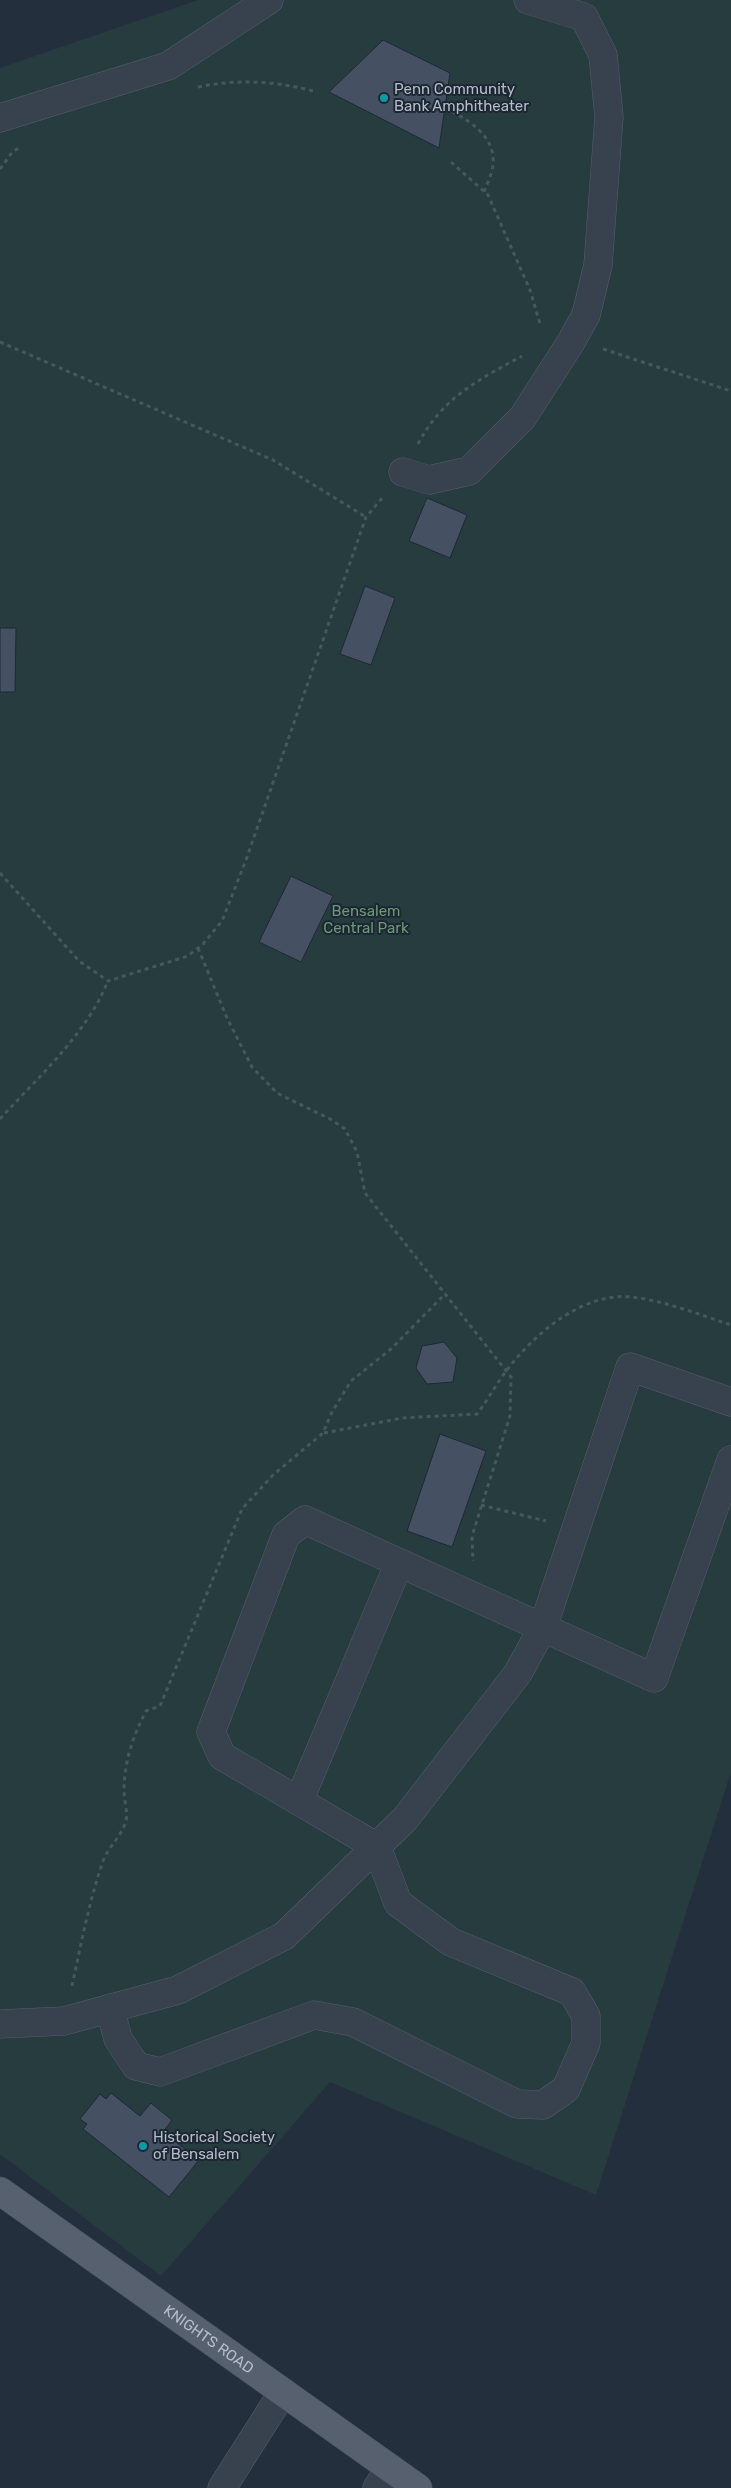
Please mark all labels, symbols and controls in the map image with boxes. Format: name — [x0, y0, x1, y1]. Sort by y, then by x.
place label: Penn Community Bank Amphitheater — [394, 80, 529, 115]
marker: Penn Community Bank Amphitheater — [378, 92, 390, 104]
park label: Bensalem Central Park — [323, 902, 409, 937]
place label: Historical Society of Bensalem — [153, 2128, 275, 2163]
marker: Historical Society of Bensalem — [137, 2140, 149, 2152]
street label: KNIGHTS ROAD — [160, 2301, 257, 2377]

